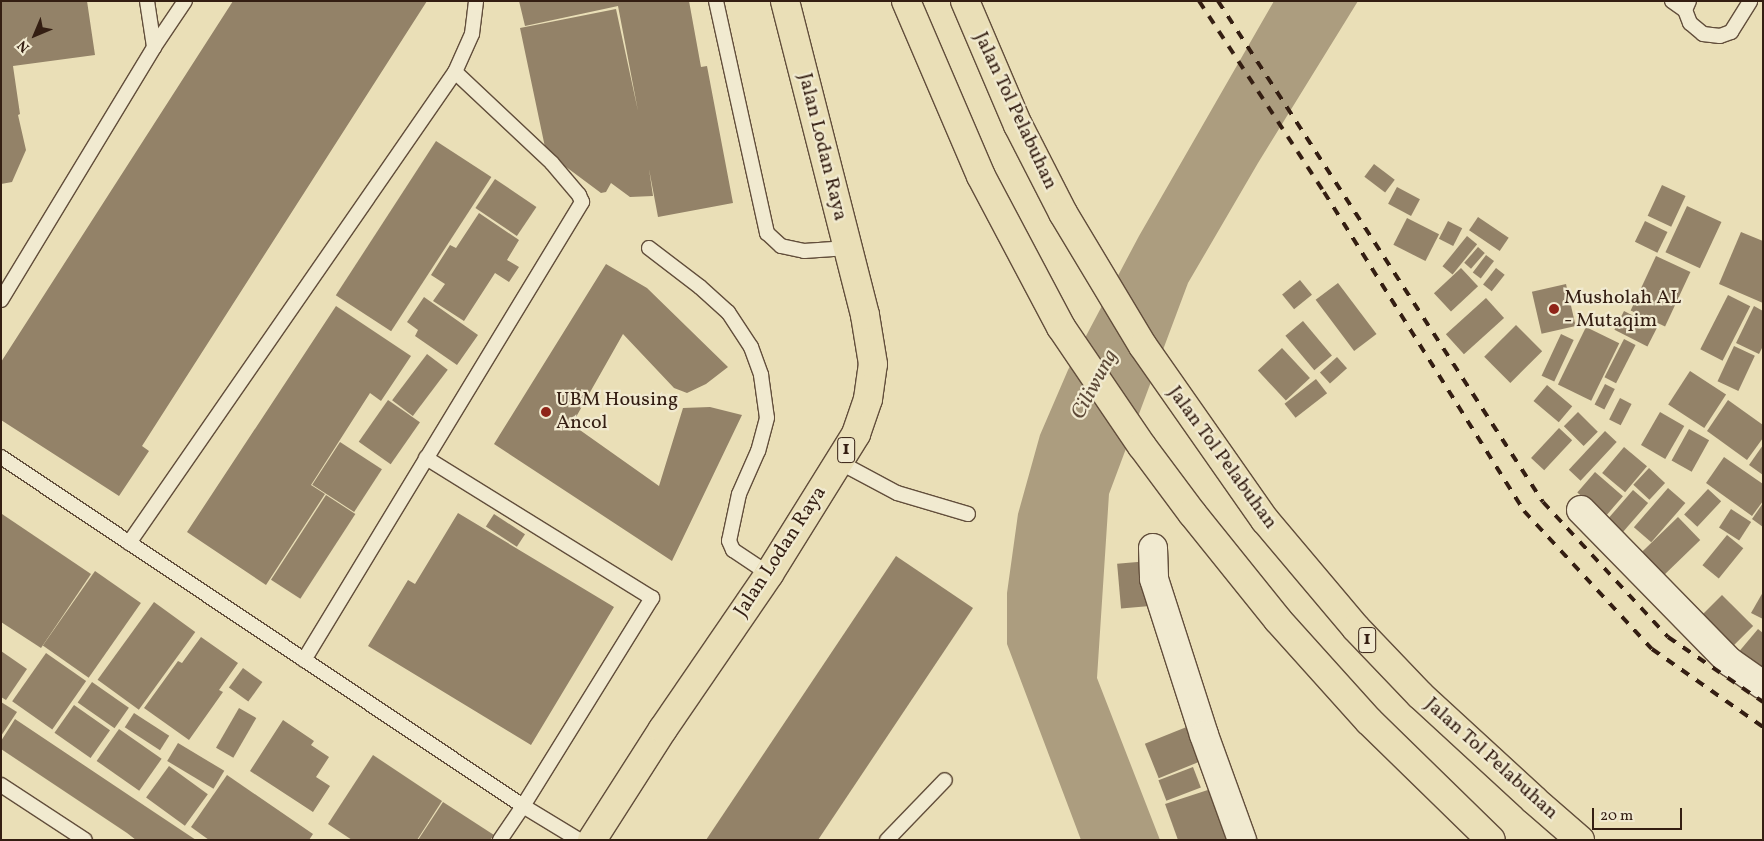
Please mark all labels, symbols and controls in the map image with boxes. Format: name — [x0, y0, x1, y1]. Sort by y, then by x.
north arrow — [10, 10, 60, 60]
street label: Jalan Tol Pelabuhan — [968, 28, 1062, 194]
text: N — [14, 36, 34, 56]
street label: Jalan Lodan Raya — [792, 71, 852, 223]
place label: Musholah AL - Mutaqim — [1564, 286, 1682, 333]
marker: Musholah AL - Mutaqim — [1548, 303, 1560, 315]
water label: Ciliwung — [1066, 346, 1124, 424]
street label: Jalan Tol Pelabuhan — [1162, 381, 1282, 535]
place label: UBM Housing Ancol — [556, 389, 678, 436]
marker: UBM Housing Ancol — [540, 406, 552, 418]
road number: 1 — [836, 434, 856, 466]
street label: Jalan Lodan Raya — [730, 482, 832, 622]
road number: 1 — [1357, 624, 1377, 656]
street label: Jalan Tol Pelabuhan — [1419, 693, 1563, 825]
scale bar — [1594, 798, 1684, 830]
text: 20 m — [1600, 806, 1633, 827]

